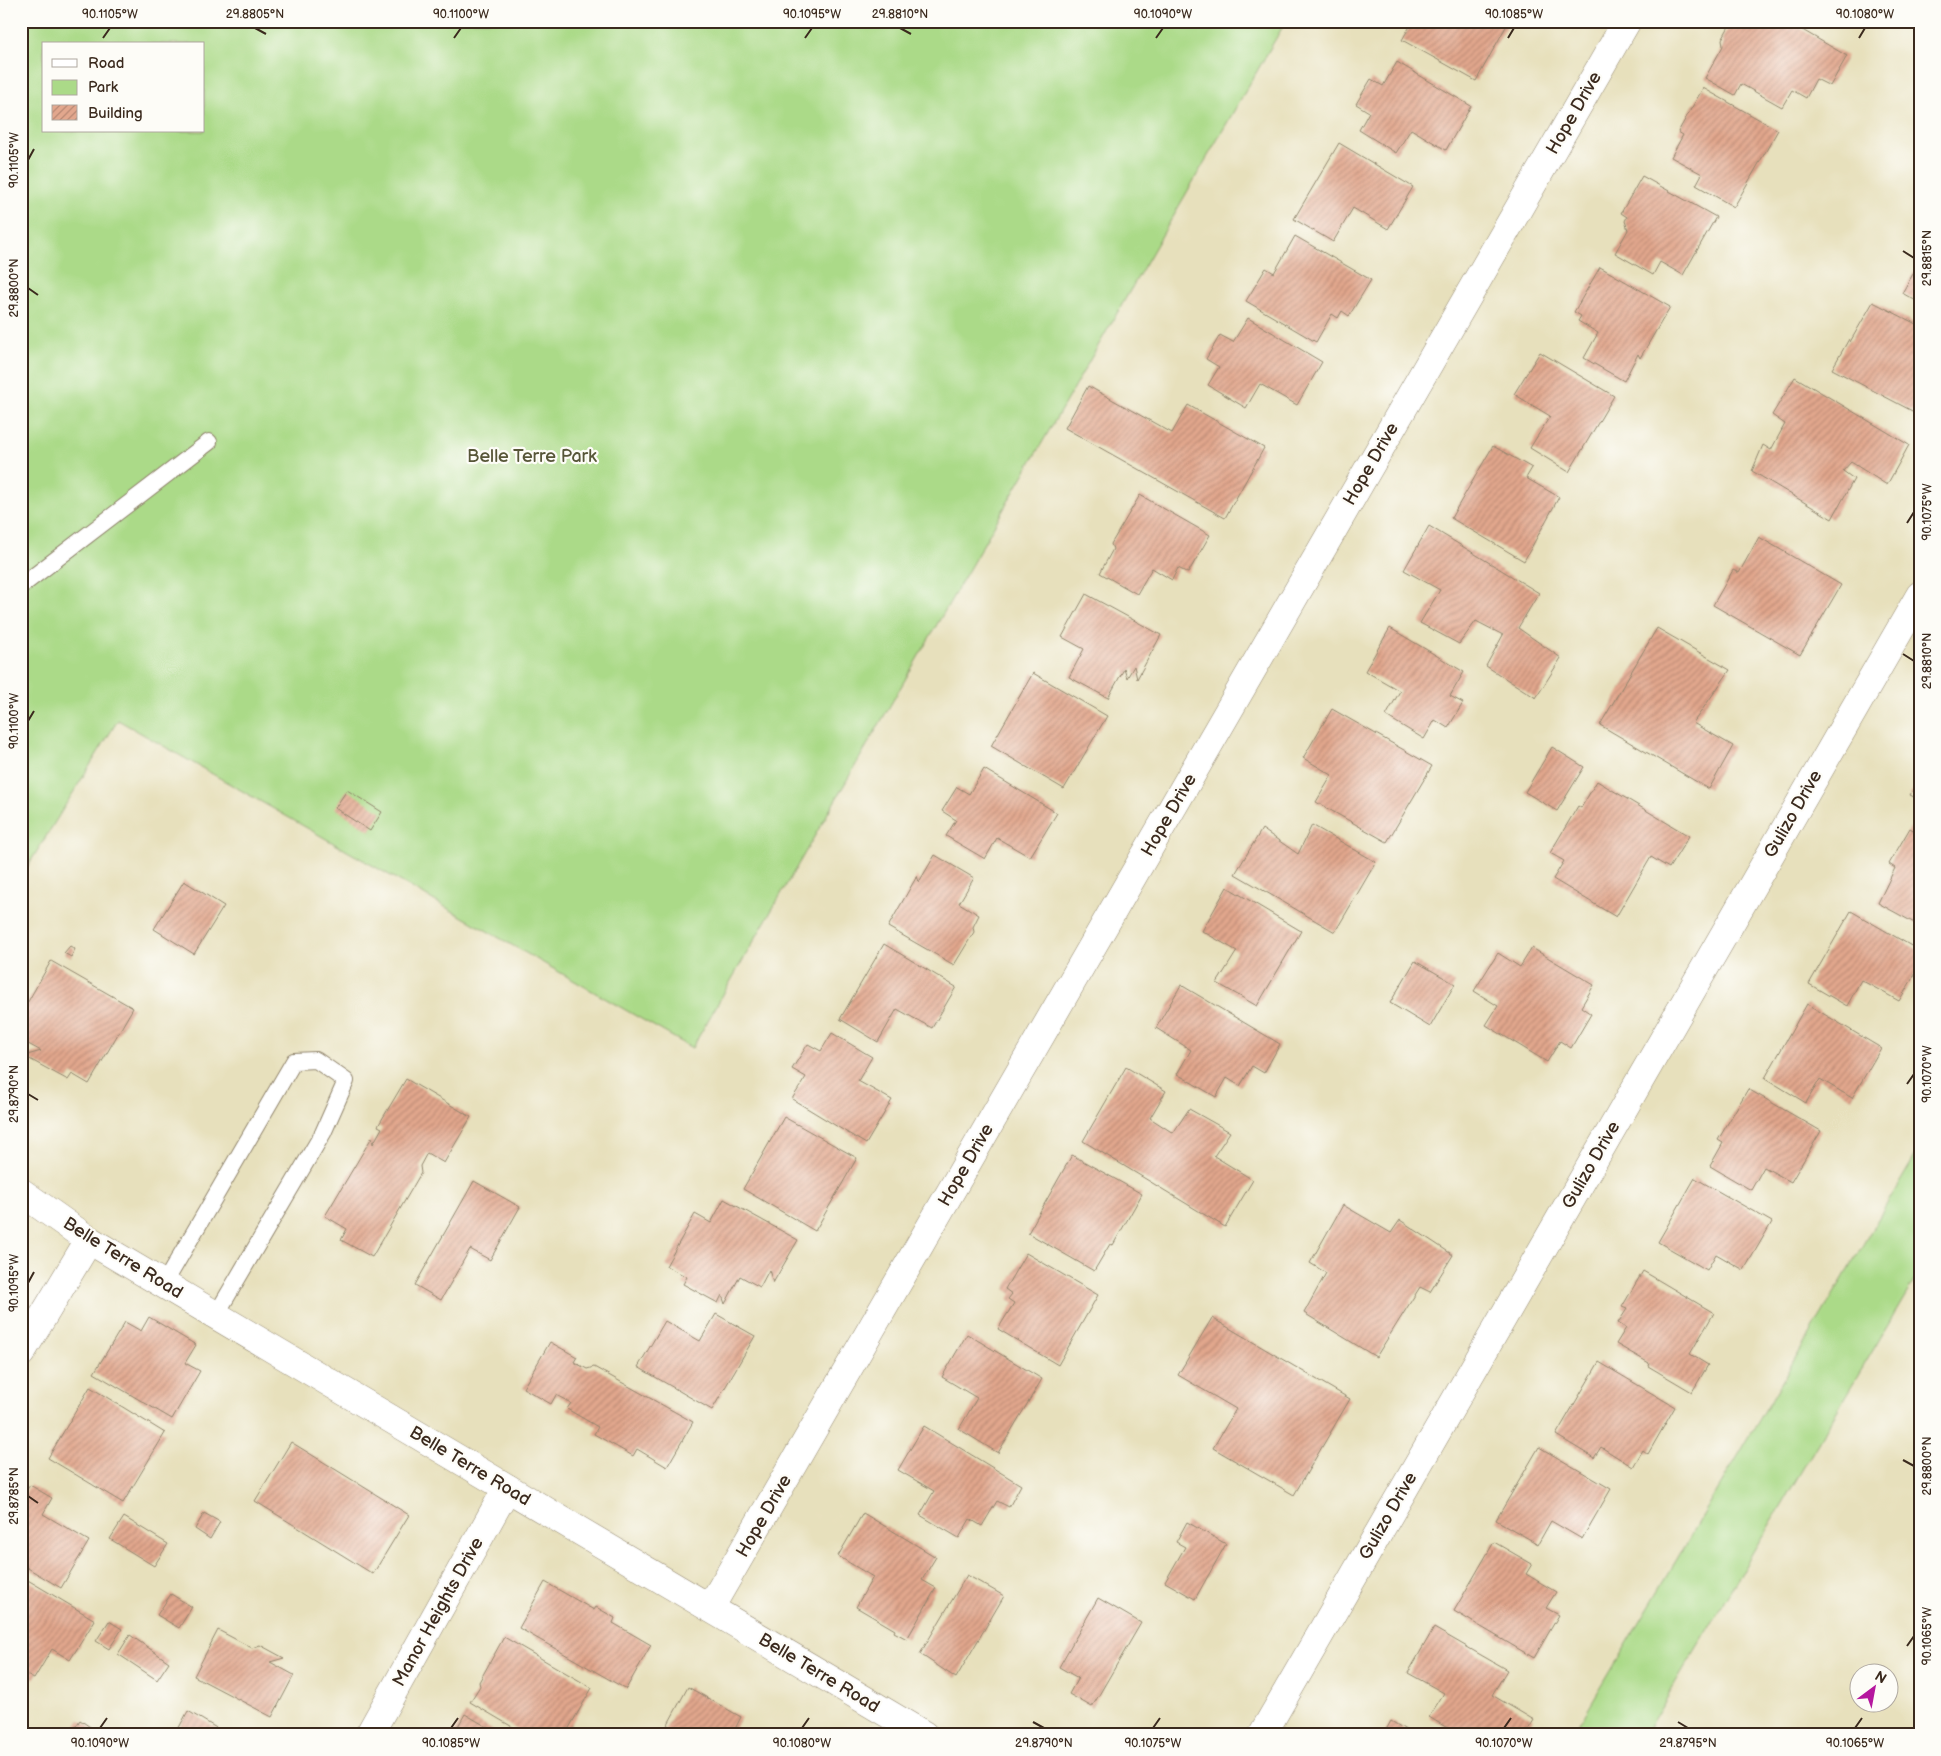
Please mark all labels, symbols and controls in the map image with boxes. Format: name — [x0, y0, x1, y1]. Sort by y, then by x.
text: 90.1105°W — [82, 7, 138, 22]
text: 29.8805°N — [226, 7, 284, 22]
text: 90.1100°W — [433, 7, 489, 22]
text: 90.1095°W — [783, 7, 841, 22]
text: 29.8810°N — [872, 7, 928, 22]
text: 90.1090°W — [1134, 7, 1192, 22]
text: 90.1085°W — [1485, 7, 1543, 22]
text: 90.1080°W — [1836, 7, 1894, 22]
legend — [42, 42, 205, 132]
text: Road — [88, 54, 124, 73]
street label: Hope Drive — [1542, 68, 1606, 158]
text: Park — [88, 78, 119, 97]
text: Building — [88, 104, 143, 123]
text: 90.1105°W — [7, 132, 22, 188]
text: 29.8815°N — [1920, 230, 1935, 286]
text: 29.8800°N — [7, 258, 22, 318]
street label: Hope Drive — [1339, 419, 1403, 509]
park label: Belle Terre Park — [467, 446, 597, 467]
text: 90.1075°W — [1920, 483, 1935, 541]
text: 29.8810°N — [1920, 633, 1935, 689]
text: 90.1100°W — [7, 693, 22, 749]
street label: Gulizo Drive — [1760, 766, 1827, 861]
street label: Hope Drive — [1137, 770, 1201, 860]
text: 90.1070°W — [1920, 1045, 1935, 1103]
text: 29.8790°N — [7, 1065, 22, 1123]
street label: Gulizo Drive — [1558, 1117, 1625, 1212]
street label: Hope Drive — [934, 1120, 998, 1210]
street label: Belle Terre Road — [59, 1213, 187, 1303]
text: 90.1095°W — [7, 1254, 22, 1312]
street label: Belle Terre Road — [406, 1422, 534, 1510]
text: 29.8800°N — [1920, 1436, 1935, 1496]
text: 29.8785°N — [7, 1467, 22, 1525]
street label: Gulizo Drive — [1355, 1468, 1422, 1563]
street label: Hope Drive — [732, 1471, 796, 1561]
street label: Manor Heights Drive — [388, 1533, 488, 1690]
text: 90.1065°W — [1920, 1607, 1935, 1665]
street label: Belle Terre Road — [755, 1629, 883, 1717]
north arrow — [1848, 1664, 1898, 1714]
text: N — [1872, 1667, 1890, 1687]
text: 90.1090°W — [71, 1736, 129, 1751]
text: 90.1085°W — [422, 1736, 480, 1751]
text: 90.1080°W — [773, 1736, 831, 1751]
text: 29.8790°N — [1015, 1736, 1073, 1751]
text: 90.1075°W — [1124, 1736, 1182, 1751]
text: 90.1070°W — [1475, 1736, 1533, 1751]
text: 29.8795°N — [1659, 1736, 1717, 1751]
text: 90.1065°W — [1826, 1736, 1884, 1751]

